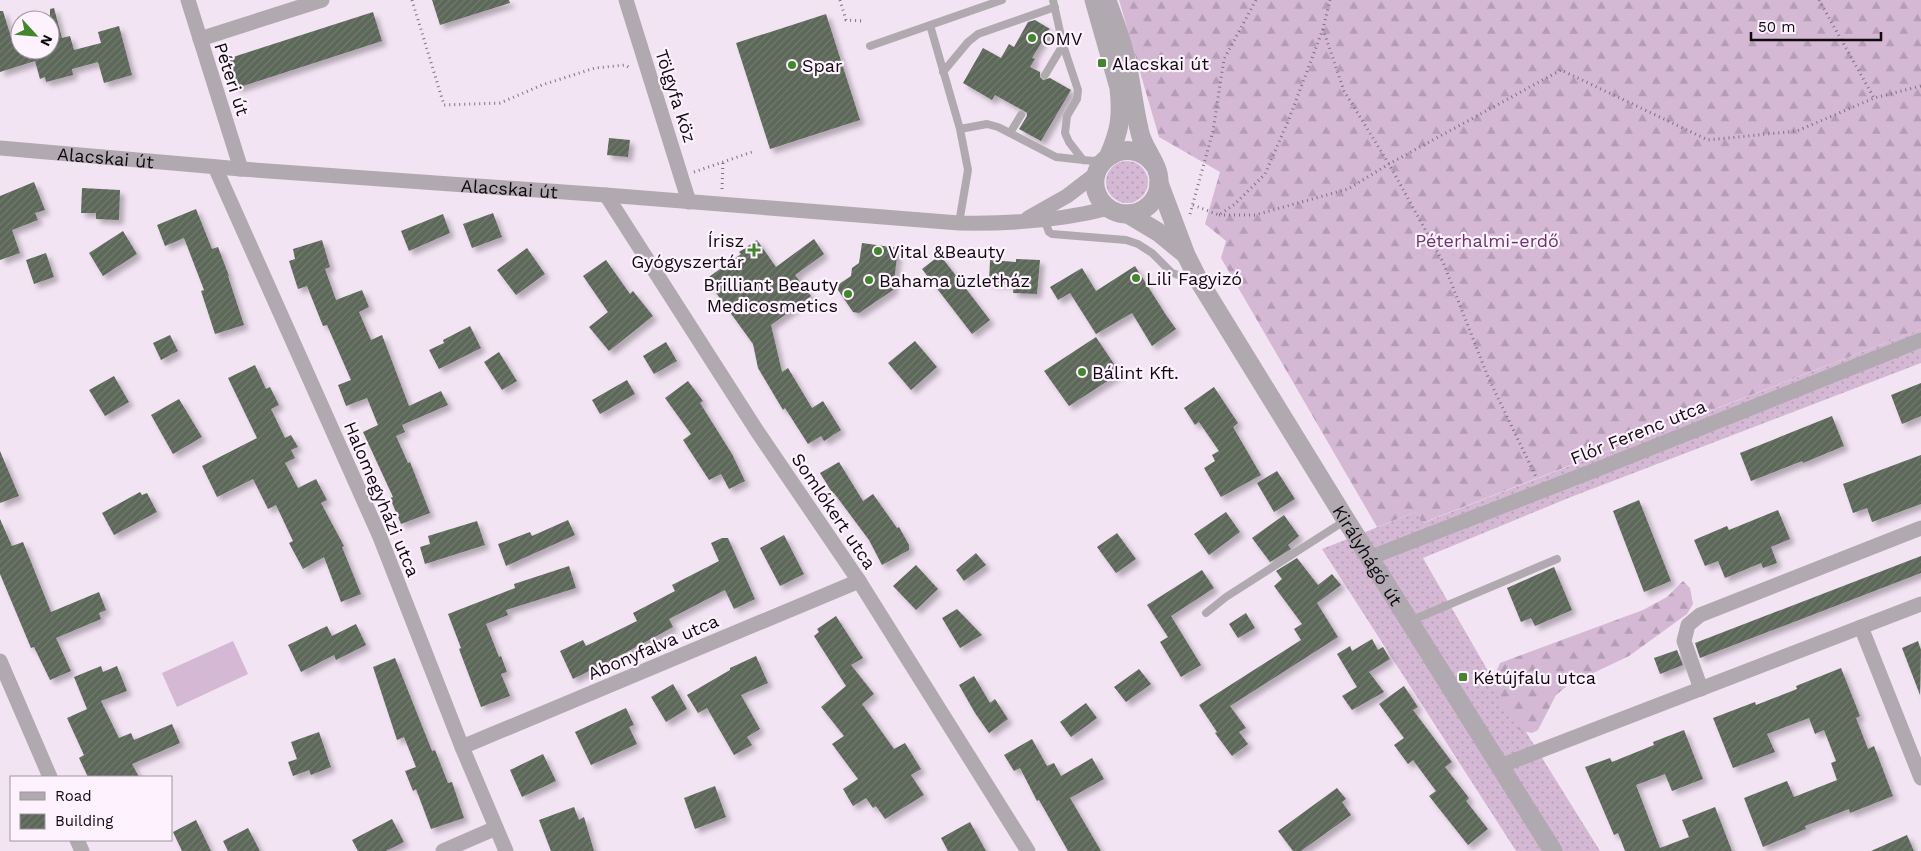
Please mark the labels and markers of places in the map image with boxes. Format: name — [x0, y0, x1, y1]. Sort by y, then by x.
place label: OMV — [1042, 28, 1083, 49]
marker: OMV — [1026, 32, 1038, 44]
place label: Alacskai út — [1112, 53, 1209, 74]
place label: Spar — [802, 55, 842, 76]
marker: Alacskai út — [1096, 57, 1108, 69]
marker: Spar — [786, 59, 798, 71]
place label: Írisz Gyógyszertár — [631, 230, 744, 272]
place label: Vital &Beauty — [888, 241, 1005, 262]
marker: Írisz Gyógyszertár — [748, 244, 760, 256]
marker: Vital &Beauty — [872, 245, 884, 257]
place label: Lili Fagyizó — [1146, 268, 1242, 289]
place label: Bahama üzletház — [879, 270, 1030, 291]
marker: Lili Fagyizó — [1130, 272, 1142, 284]
place label: Brilliant Beauty Medicosmetics — [703, 274, 839, 316]
marker: Bahama üzletház — [863, 274, 875, 286]
marker: Brilliant Beauty Medicosmetics — [842, 288, 854, 300]
place label: Bálint Kft. — [1092, 362, 1179, 383]
marker: Bálint Kft. — [1076, 366, 1088, 378]
place label: Kétújfalu utca — [1473, 667, 1596, 688]
marker: Kétújfalu utca — [1457, 671, 1469, 683]

